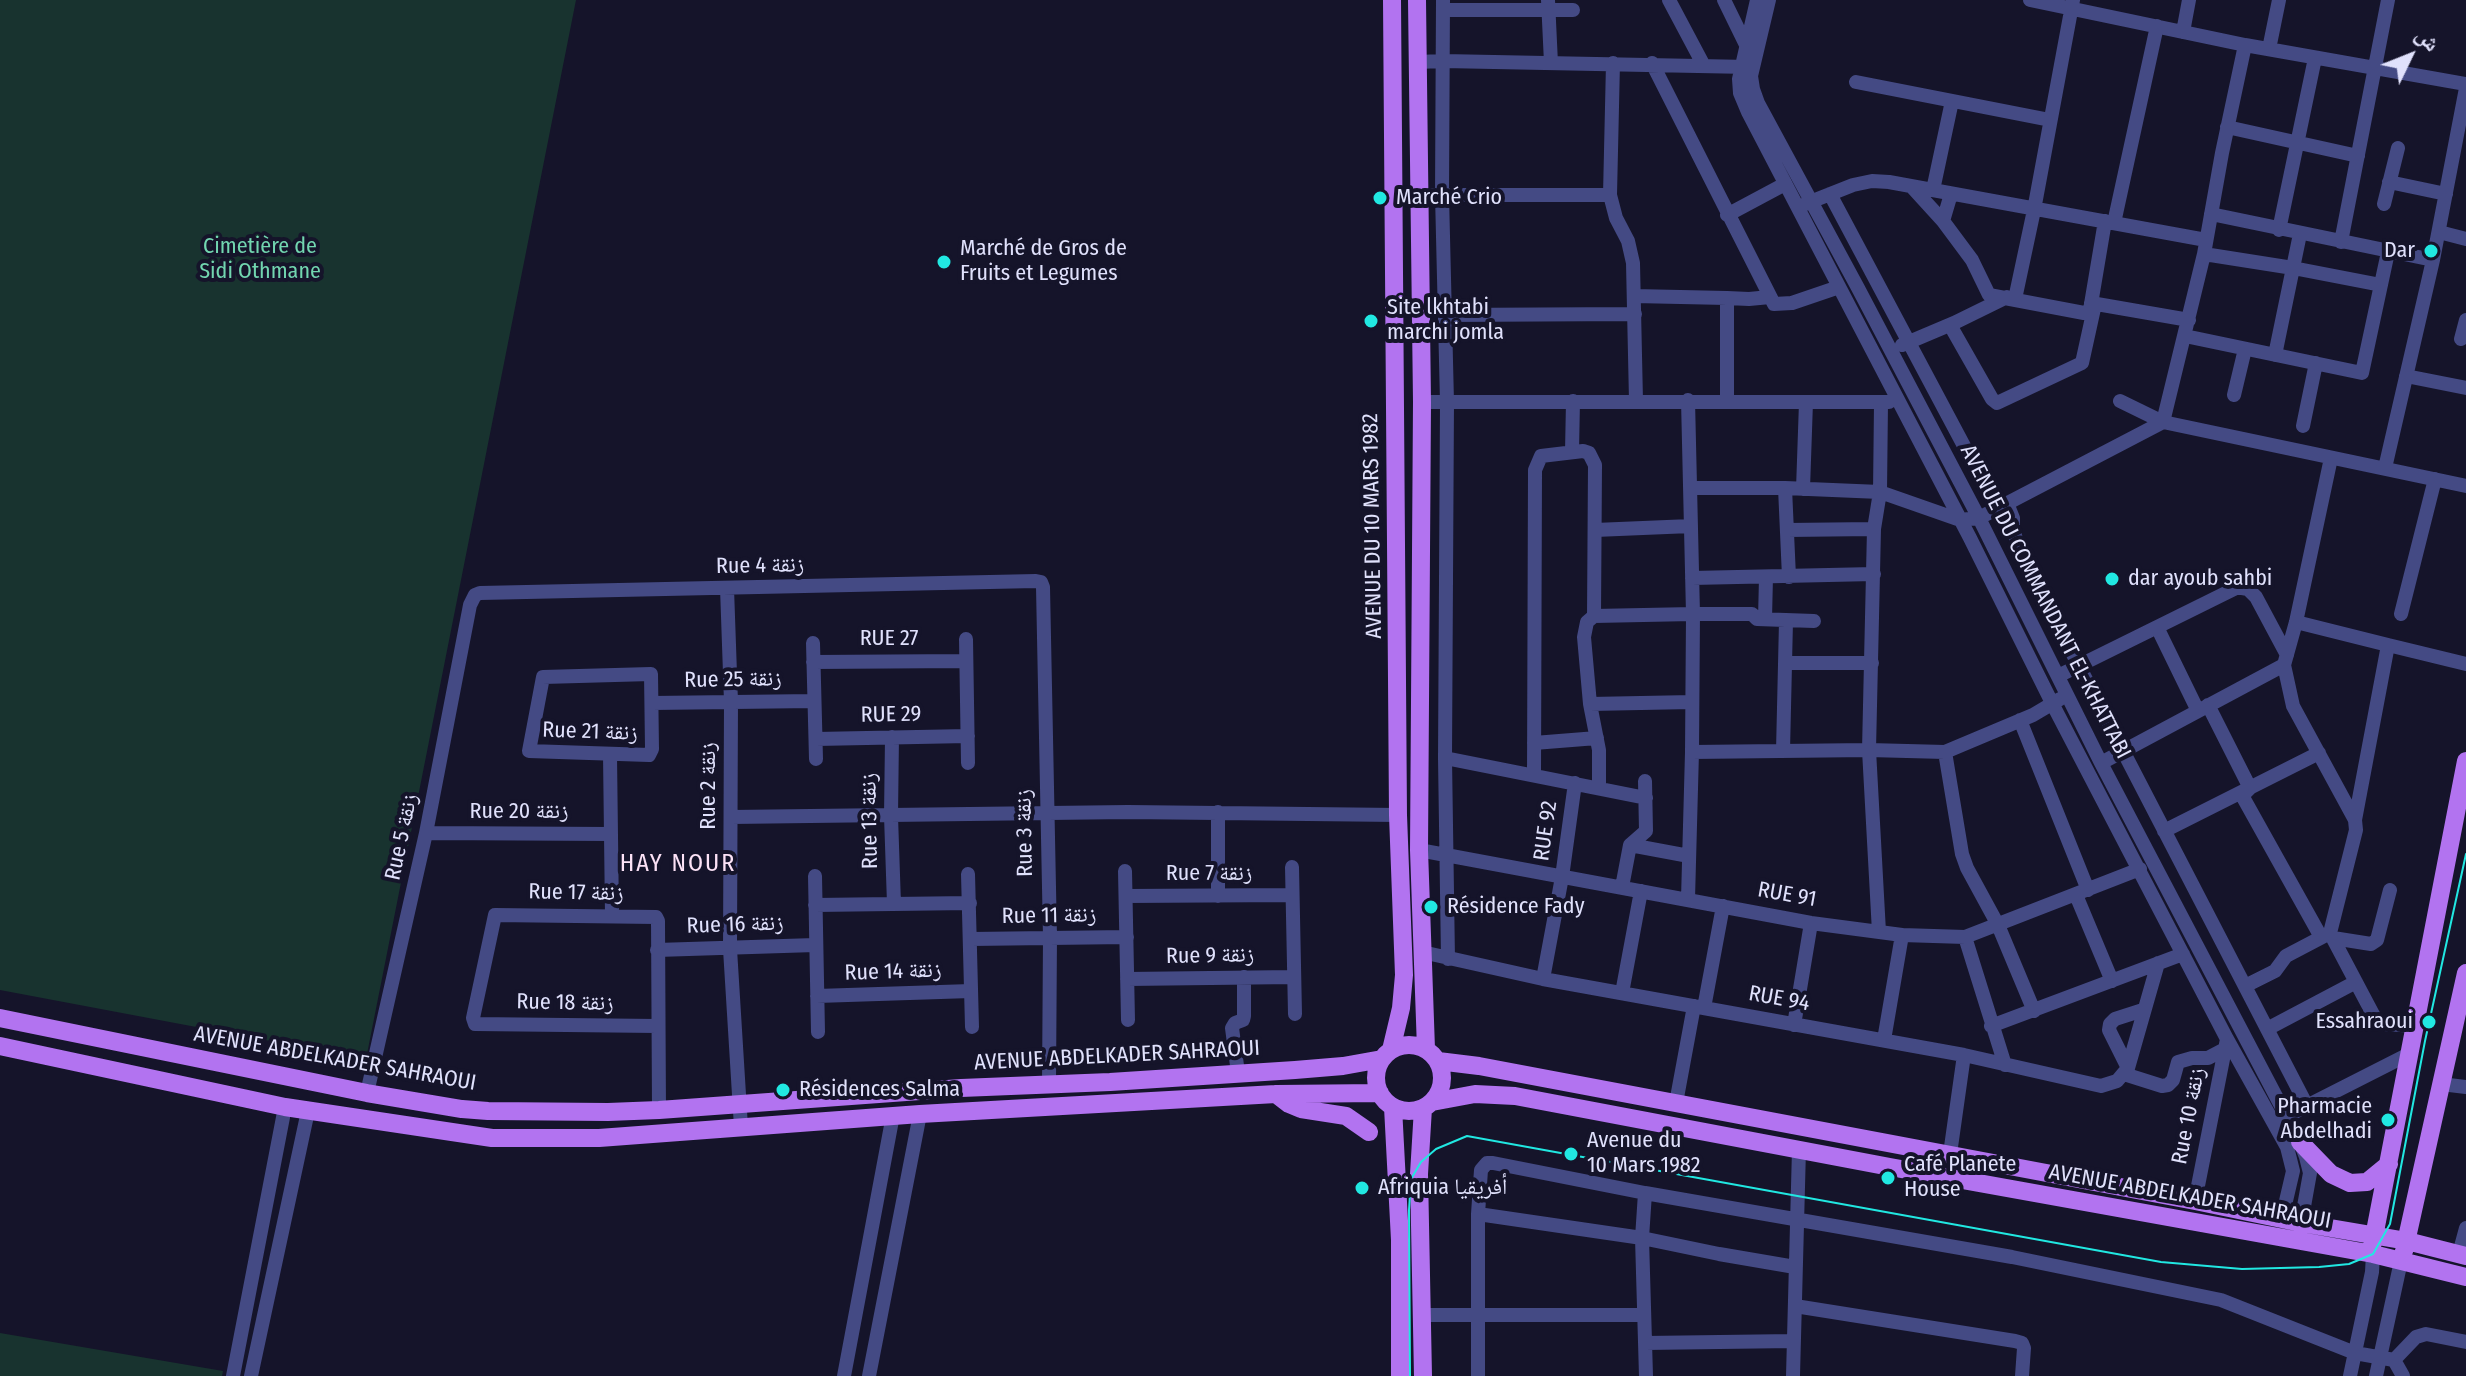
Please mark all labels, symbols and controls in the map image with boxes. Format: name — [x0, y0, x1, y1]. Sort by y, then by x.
north arrow — [2370, 16, 2450, 96]
text: ش — [2410, 22, 2446, 57]
place label: Marché Crio — [1396, 185, 1502, 211]
marker: Marché Crio — [1371, 189, 1389, 207]
park label: Cimetière de Sidi Othmane — [199, 234, 321, 286]
place label: Marché de Gros de Fruits et Legumes — [960, 236, 1127, 288]
place label: Dar — [2384, 238, 2415, 264]
marker: Dar — [2422, 242, 2440, 260]
marker: Marché de Gros de Fruits et Legumes — [935, 253, 953, 271]
place label: Site lkhtabi marchi jomla — [1387, 295, 1504, 346]
marker: Site lkhtabi marchi jomla — [1362, 312, 1380, 330]
street label: AVENUE DU 10 MARS 1982 — [1358, 413, 1388, 639]
street label: AVENUE DU COMMANDANT EL-KHATTABI — [1954, 441, 2136, 763]
street label: Rue 4 زنقة — [716, 552, 804, 580]
place label: dar ayoub sahbi — [2128, 566, 2272, 592]
marker: dar ayoub sahbi — [2103, 570, 2121, 588]
street label: RUE 27 — [860, 626, 918, 652]
street label: Rue 25 زنقة — [684, 666, 782, 694]
street label: RUE 29 — [861, 701, 921, 729]
street label: Rue 21 زنقة — [542, 717, 638, 747]
street label: Rue 2 زنقة — [696, 742, 722, 830]
street label: Rue 13 زنقة — [856, 773, 884, 869]
street label: Rue 3 زنقة — [1011, 789, 1039, 877]
street label: Rue 5 زنقة — [380, 791, 424, 883]
street label: Rue 20 زنقة — [470, 799, 568, 825]
street label: RUE 92 — [1529, 799, 1563, 863]
district label: HAY NOUR — [620, 850, 736, 878]
street label: Rue 7 زنقة — [1166, 861, 1252, 887]
street label: RUE 91 — [1756, 877, 1818, 913]
street label: Rue 17 زنقة — [528, 879, 624, 907]
place label: Résidence Fady — [1447, 894, 1584, 920]
marker: Résidence Fady — [1422, 898, 1440, 916]
street label: Rue 11 زنقة — [1001, 902, 1097, 930]
street label: Rue 16 زنقة — [686, 910, 784, 940]
street label: Rue 9 زنقة — [1166, 942, 1254, 970]
street label: Rue 14 زنقة — [844, 957, 942, 987]
street label: RUE 94 — [1746, 981, 1812, 1017]
street label: Rue 18 زنقة — [516, 989, 614, 1017]
place label: Essahraoui — [2316, 1009, 2413, 1035]
marker: Essahraoui — [2420, 1013, 2438, 1031]
street label: AVENUE ABDELKADER SAHRAOUI — [192, 1021, 478, 1097]
street label: AVENUE ABDELKADER SAHRAOUI — [973, 1035, 1261, 1077]
street label: Rue 10 زنقة — [2167, 1066, 2211, 1166]
place label: Résidences Salma — [799, 1077, 960, 1103]
marker: Résidences Salma — [774, 1081, 792, 1099]
place label: Pharmacie Abdelhadi — [2277, 1094, 2372, 1146]
marker: Pharmacie Abdelhadi — [2379, 1111, 2397, 1129]
place label: Avenue du 10 Mars 1982 — [1587, 1128, 1700, 1180]
marker: Avenue du 10 Mars 1982 — [1562, 1145, 1580, 1163]
place label: Café Planete House — [1904, 1152, 2016, 1204]
street label: AVENUE ABDELKADER SAHRAOUI — [2047, 1159, 2333, 1235]
marker: Café Planete House — [1879, 1169, 1897, 1187]
place label: Afriquia أفريقيا — [1378, 1175, 1507, 1201]
marker: Afriquia أفريقيا — [1353, 1179, 1371, 1197]

